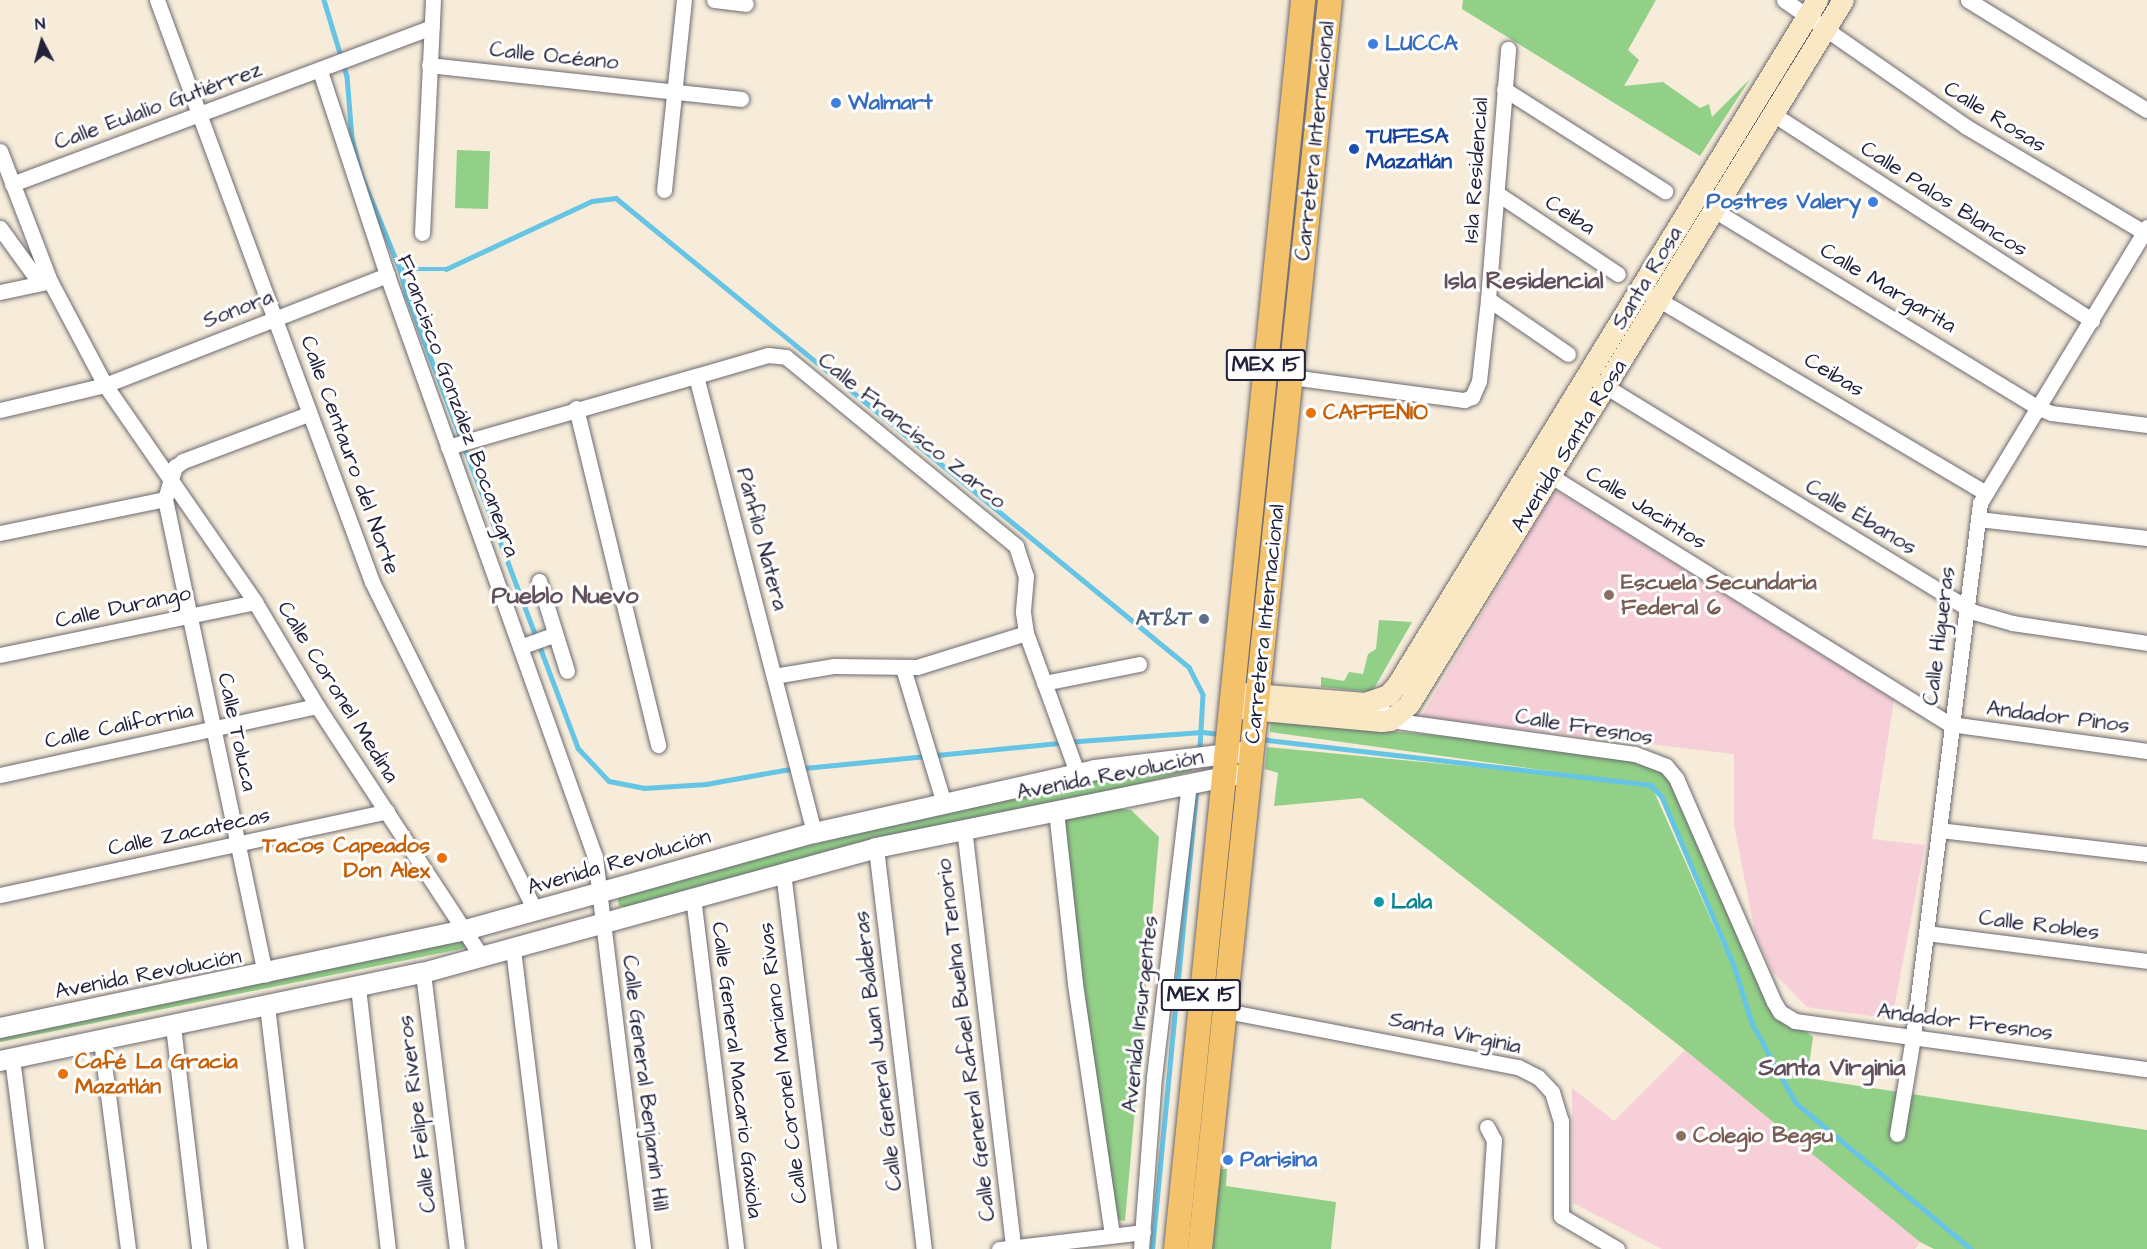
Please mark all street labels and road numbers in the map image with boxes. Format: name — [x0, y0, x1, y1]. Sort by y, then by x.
street label: Carretera Internacional — [1289, 20, 1341, 262]
street label: Calle Océano — [488, 36, 620, 76]
street label: Calle Eulalio Gutiérrez — [51, 56, 265, 156]
street label: Calle Rosas — [1939, 75, 2051, 159]
street label: Isla Residencial — [1458, 96, 1494, 244]
street label: Calle Palos Blancos — [1855, 135, 2033, 263]
street label: Ceiba — [1540, 189, 1600, 241]
street label: Santa Rosa — [1606, 222, 1688, 334]
street label: Calle Margarita — [1815, 237, 1961, 339]
street label: Francisco González Bocanegra — [391, 251, 525, 561]
street label: Sonora — [199, 284, 277, 334]
street label: Calle Centauro del Norte — [294, 332, 406, 578]
street label: Calle Francisco Zarco — [813, 347, 1011, 515]
road number: MEX 15 — [1226, 347, 1306, 383]
street label: Ceibas — [1799, 347, 1869, 403]
street label: Avenida Santa Rosa — [1505, 355, 1633, 537]
street label: Calle Jacintos — [1581, 460, 1711, 556]
street label: Pánfilo Natera — [730, 465, 794, 613]
street label: Calle Ébanos — [1800, 473, 1922, 561]
street label: Carretera Internacional — [1239, 503, 1291, 745]
street label: Calle Higueras — [1917, 565, 1961, 707]
street label: Calle Durango — [53, 580, 193, 634]
street label: Calle Coronel Medina — [271, 596, 405, 788]
street label: Calle Toluca — [212, 670, 262, 794]
street label: Andador Pinos — [1985, 695, 2131, 739]
street label: Calle California — [42, 697, 196, 755]
street label: Calle Fresnos — [1513, 703, 1655, 751]
street label: Avenida Revolución — [1014, 744, 1206, 806]
street label: Calle Zacatecas — [106, 802, 272, 862]
street label: Avenida Revolución — [524, 823, 714, 901]
street label: Calle General Rafael Buelna Tenorio — [931, 857, 1001, 1223]
street label: Calle Robles — [1977, 905, 2101, 945]
street label: Calle General Juan Balderas — [848, 910, 908, 1192]
street label: Avenida Insurgentes — [1117, 914, 1163, 1114]
street label: Calle General Macario Gaxiola — [706, 920, 768, 1220]
street label: Calle Coronel Mariano Rivas — [753, 921, 813, 1205]
street label: Avenida Revolución — [52, 943, 244, 1005]
street label: Calle General Benjamín Hill — [616, 954, 674, 1212]
road number: MEX 15 — [1160, 977, 1242, 1013]
street label: Andador Fresnos — [1876, 998, 2054, 1046]
street label: Santa Virginia — [1386, 1006, 1524, 1060]
street label: Calle Felipe Riveros — [392, 1014, 442, 1214]

